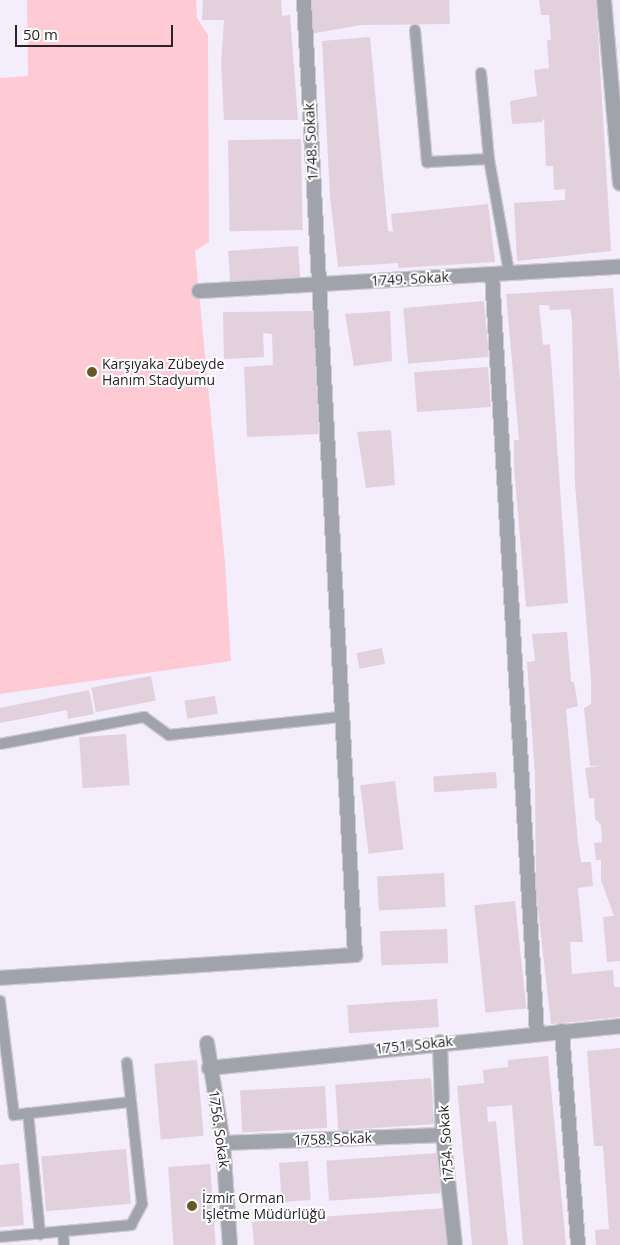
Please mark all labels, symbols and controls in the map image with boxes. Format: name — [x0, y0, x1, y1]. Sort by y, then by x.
scale bar — [18, 15, 175, 47]
text: 50 m — [23, 24, 58, 44]
street label: 1748. Sokak — [301, 103, 321, 181]
street label: 1749. Sokak — [371, 269, 449, 289]
place label: Karşıyaka Zübeyde Hanım Stadyumu — [102, 356, 224, 388]
marker: Karşıyaka Zübeyde Hanım Stadyumu — [86, 366, 98, 378]
street label: 1751. Sokak — [374, 1033, 454, 1057]
street label: 1756. Sokak — [205, 1089, 233, 1169]
street label: 1754. Sokak — [435, 1105, 457, 1183]
street label: 1758. Sokak — [294, 1129, 372, 1149]
place label: İzmir Orman İşletme Müdürlüğü — [202, 1190, 326, 1222]
marker: İzmir Orman İşletme Müdürlüğü — [186, 1200, 198, 1212]

